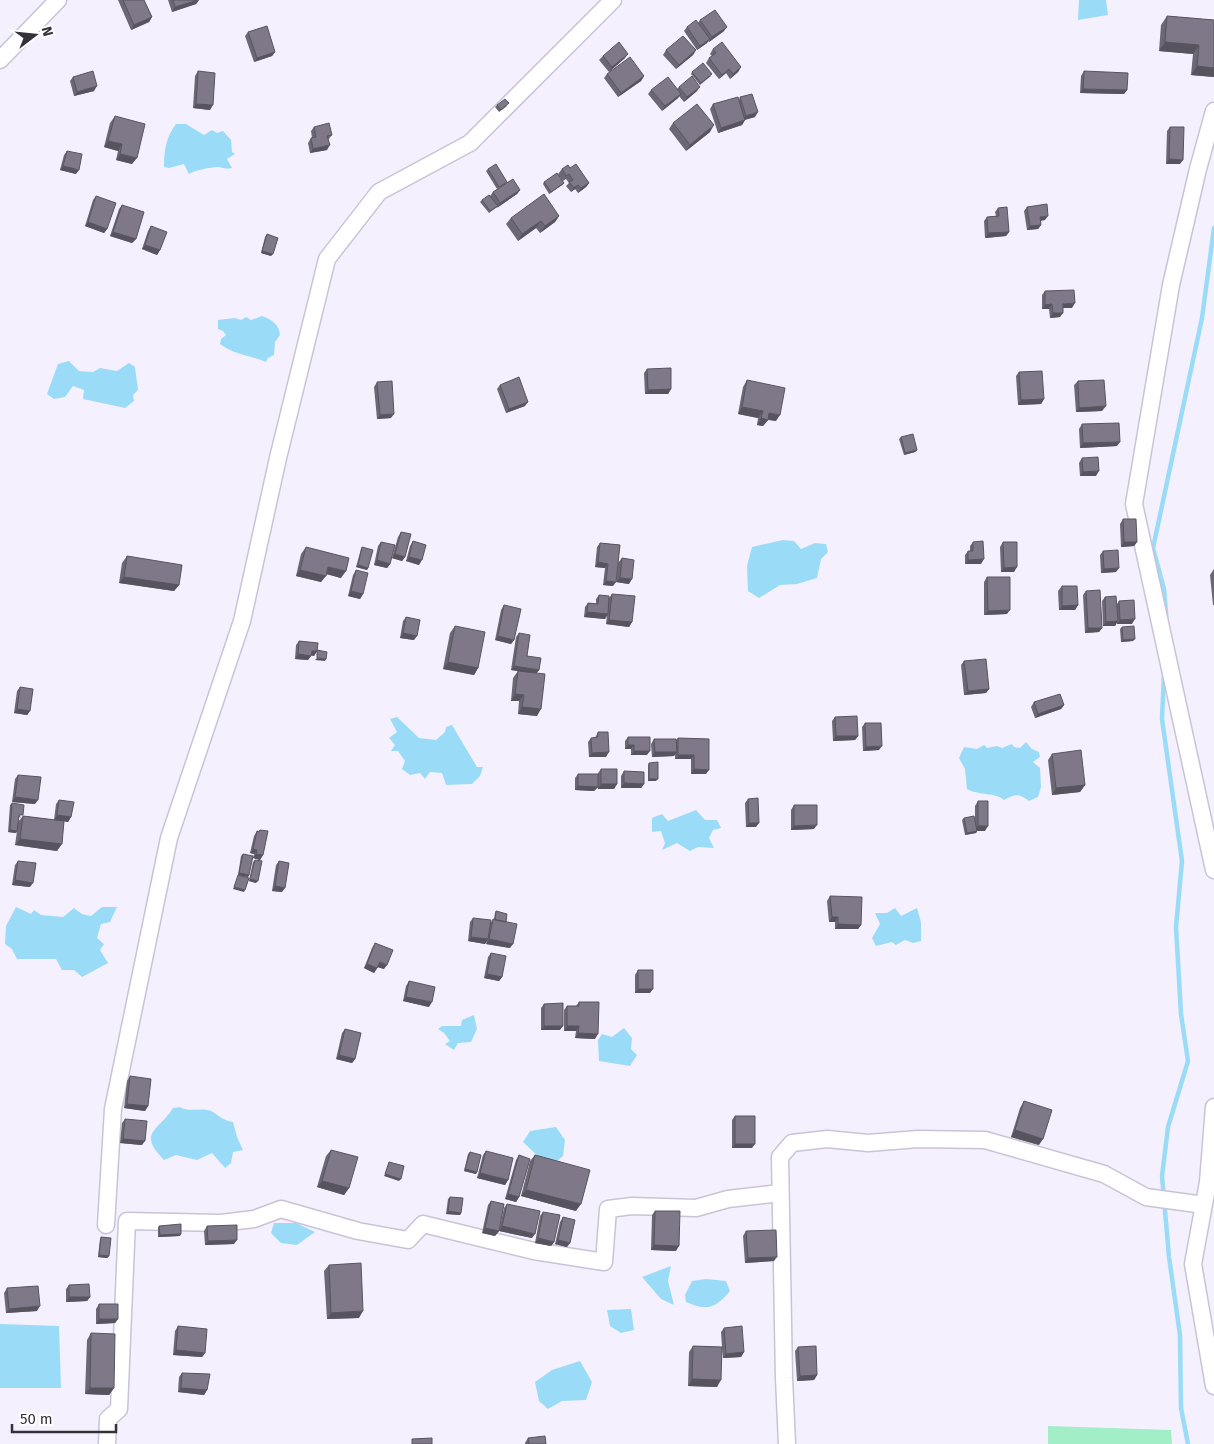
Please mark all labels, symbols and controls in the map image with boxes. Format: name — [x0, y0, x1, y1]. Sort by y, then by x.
north arrow — [10, 10, 60, 60]
text: N — [38, 25, 56, 38]
scale bar — [12, 1402, 116, 1434]
text: 50 m — [20, 1410, 53, 1428]

